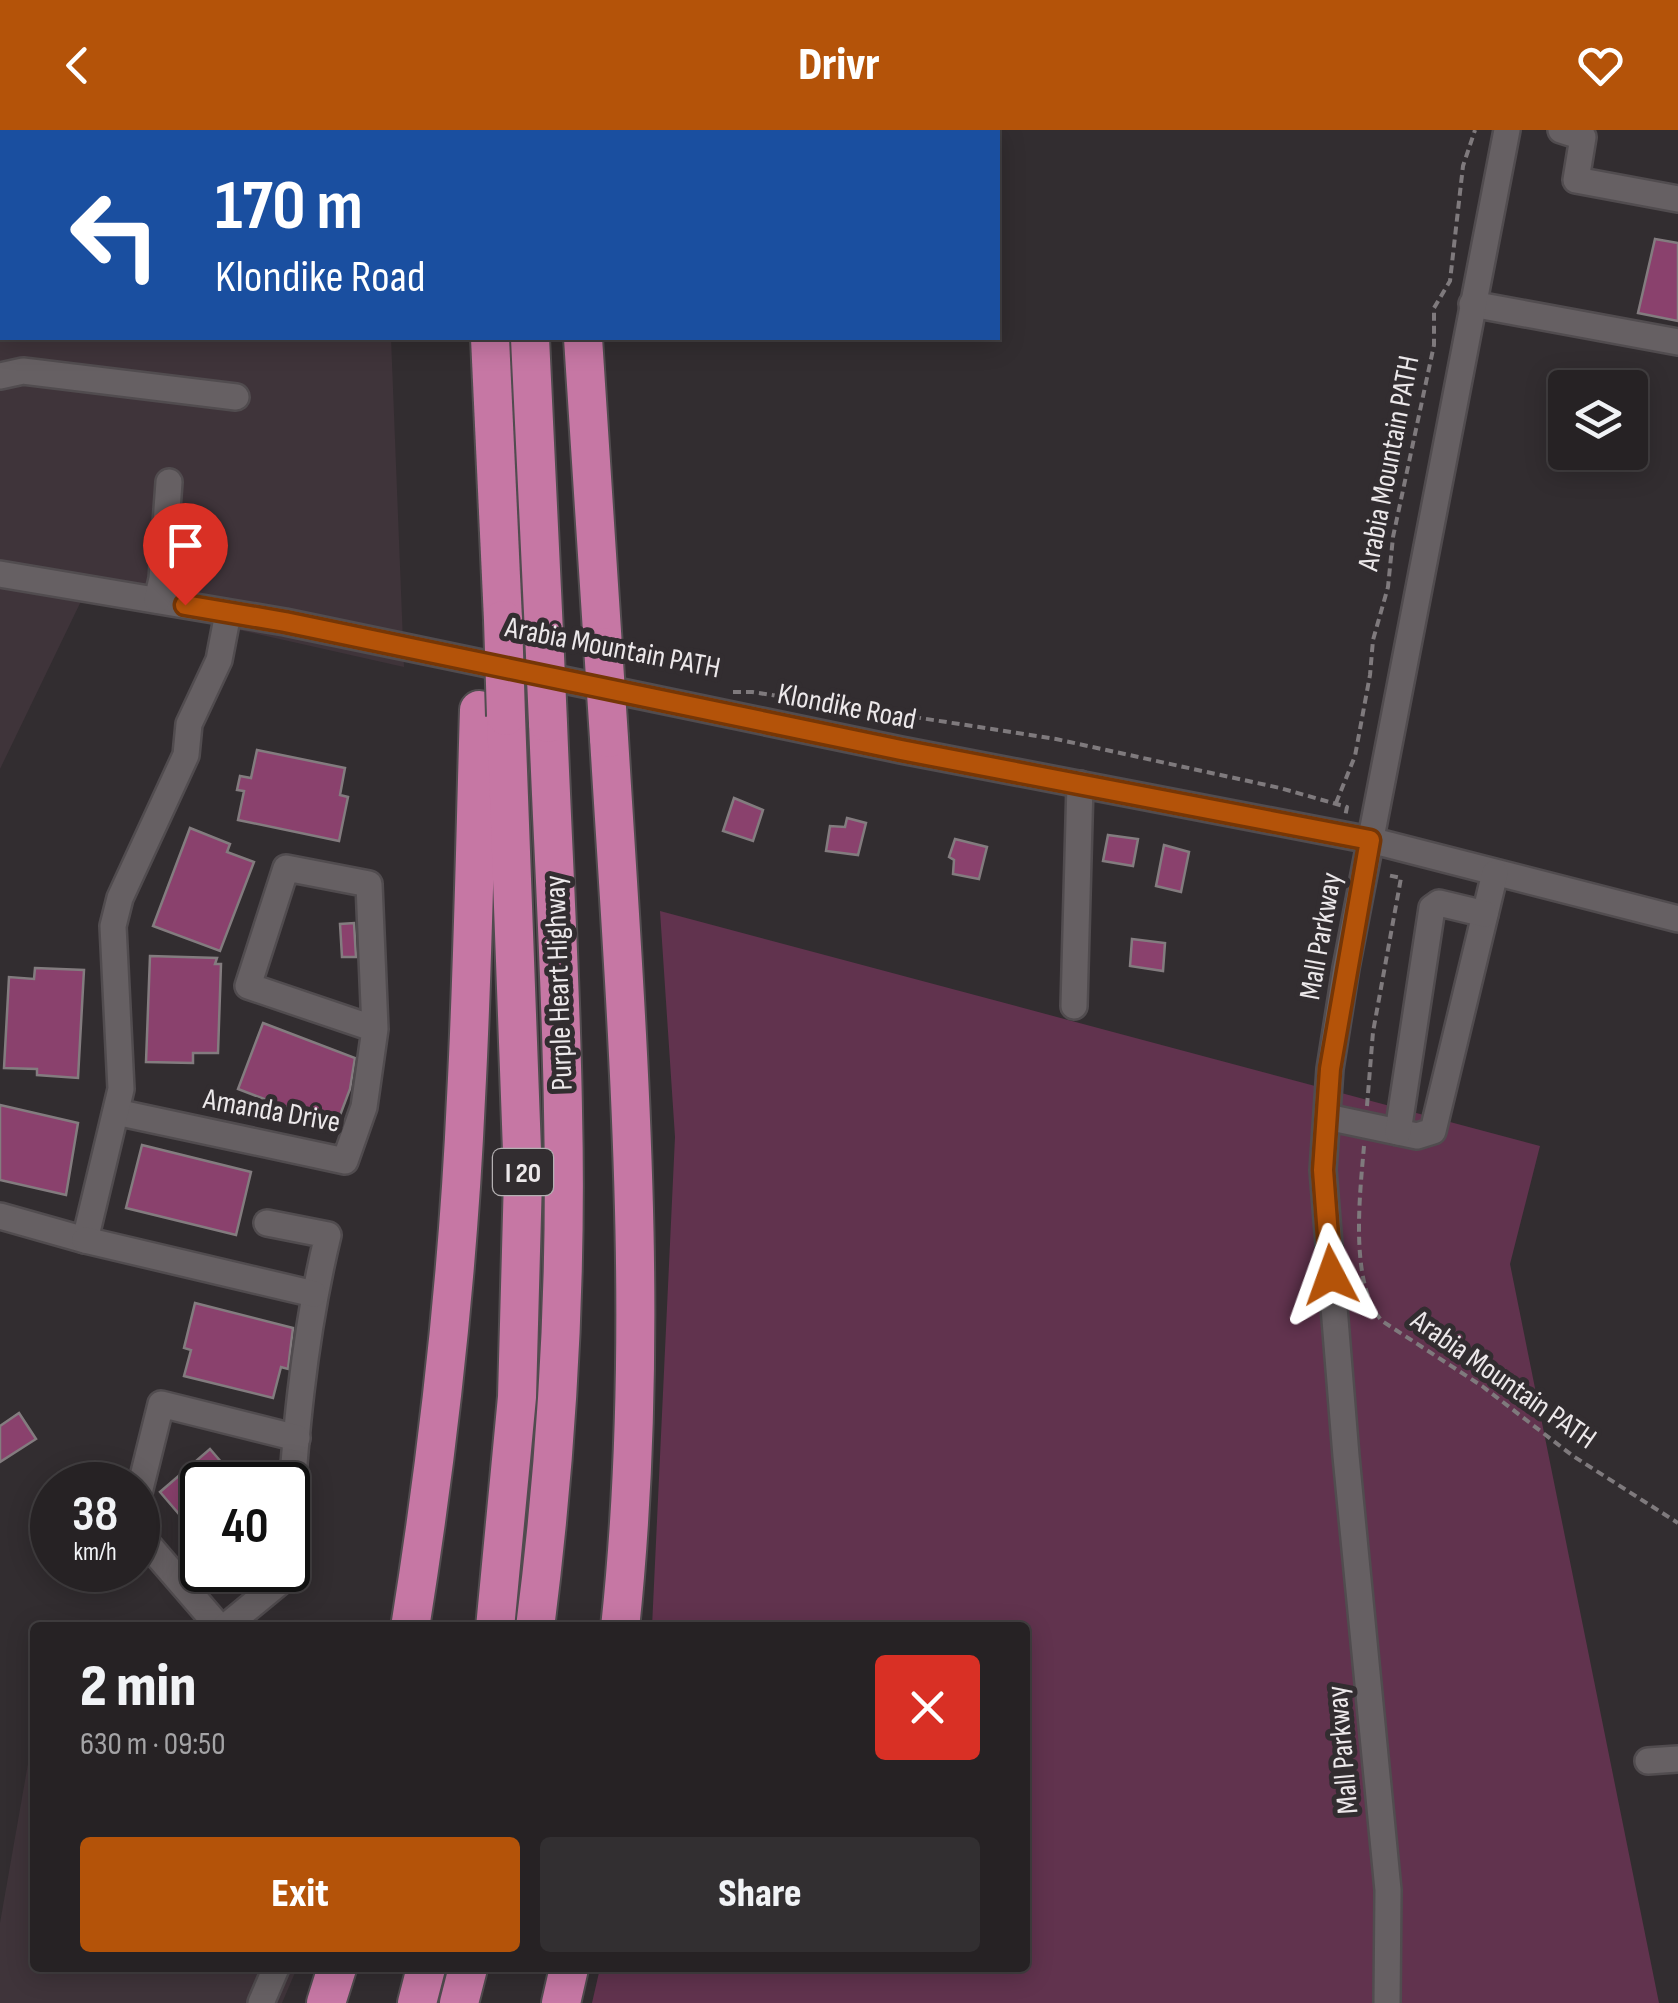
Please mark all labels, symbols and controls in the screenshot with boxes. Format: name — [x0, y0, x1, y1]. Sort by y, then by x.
icon: back — [50, 38, 105, 93]
text: Drivr — [798, 38, 880, 93]
icon: heart — [1573, 38, 1628, 93]
text: 170 m — [215, 165, 363, 249]
icon: left — [50, 170, 180, 300]
text: Klondike Road — [215, 250, 426, 305]
street label: Arabia Mountain PATH — [1350, 353, 1427, 575]
map controls — [1548, 370, 1648, 470]
button: layers — [1548, 370, 1648, 470]
pin — [143, 503, 228, 606]
icon: arrive — [158, 518, 213, 573]
street label: Arabia Mountain PATH — [501, 609, 723, 686]
street label: Klondike Road — [774, 676, 919, 738]
street label: Mall Parkway — [1292, 869, 1350, 1003]
street label: Purple Heart Highway — [537, 874, 581, 1091]
street label: Amanda Drive — [200, 1081, 343, 1141]
road number: I 20 — [493, 1149, 553, 1195]
position arrow — [1279, 1223, 1383, 1327]
street label: Arabia Mountain PATH — [1403, 1302, 1603, 1457]
speed limit sign: 40 — [180, 1462, 310, 1592]
text: 38 — [72, 1485, 118, 1545]
text: km/h — [73, 1537, 117, 1568]
text: 2 min — [80, 1651, 196, 1723]
button: close — [875, 1655, 980, 1760]
street label: Mall Parkway — [1319, 1684, 1367, 1816]
text: 630 m · 09:50 — [80, 1725, 225, 1764]
button: Exit — [80, 1837, 520, 1952]
button: Share — [540, 1837, 980, 1952]

